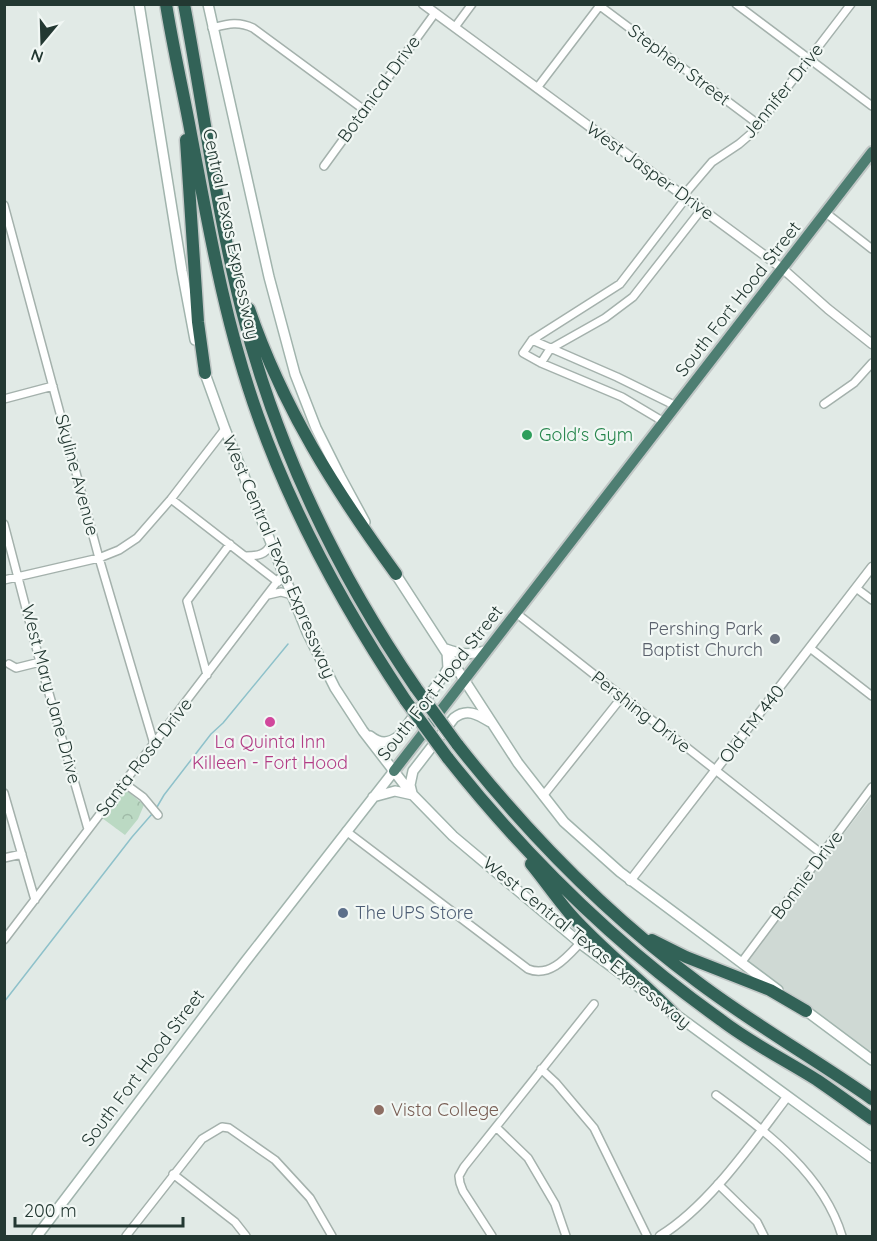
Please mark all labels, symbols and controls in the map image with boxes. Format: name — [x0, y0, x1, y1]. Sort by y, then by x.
north arrow — [12, 12, 72, 72]
street label: Stephen Street — [624, 19, 735, 111]
street label: Botanical Drive — [332, 31, 425, 147]
street label: Jennifer Drive — [737, 38, 828, 143]
text: N — [28, 45, 46, 68]
street label: West Jasper Drive — [582, 116, 719, 225]
street label: Central Texas Expressway — [198, 126, 265, 341]
street label: South Fort Hood Street — [670, 216, 805, 381]
street label: Skyline Avenue — [50, 412, 105, 538]
place label: Gold's Gym — [539, 423, 633, 446]
marker: Gold's Gym — [520, 428, 534, 442]
street label: West Central Texas Expressway — [218, 432, 341, 682]
street label: South Fort Hood Street — [372, 600, 507, 765]
street label: West Mary Jane Drive — [16, 602, 86, 786]
place label: Pershing Park Baptist Church — [642, 617, 763, 661]
marker: Pershing Park Baptist Church — [768, 632, 782, 646]
street label: Pershing Drive — [587, 666, 696, 758]
street label: Old FM 440 — [714, 680, 789, 768]
street label: Santa Rosa Drive — [90, 693, 197, 820]
marker: La Quinta Inn Killeen - Fort Hood — [263, 715, 277, 729]
place label: La Quinta Inn Killeen - Fort Hood — [192, 730, 348, 774]
street label: Bonnie Drive — [766, 826, 848, 924]
street label: West Central Texas Expressway — [478, 851, 696, 1034]
place label: The UPS Store — [355, 901, 473, 924]
marker: The UPS Store — [336, 906, 350, 920]
street label: South Fort Hood Street — [76, 985, 209, 1151]
place label: Vista College — [391, 1098, 499, 1121]
marker: Vista College — [372, 1103, 386, 1117]
scale bar — [15, 1190, 183, 1228]
text: 200 m — [24, 1199, 77, 1222]

